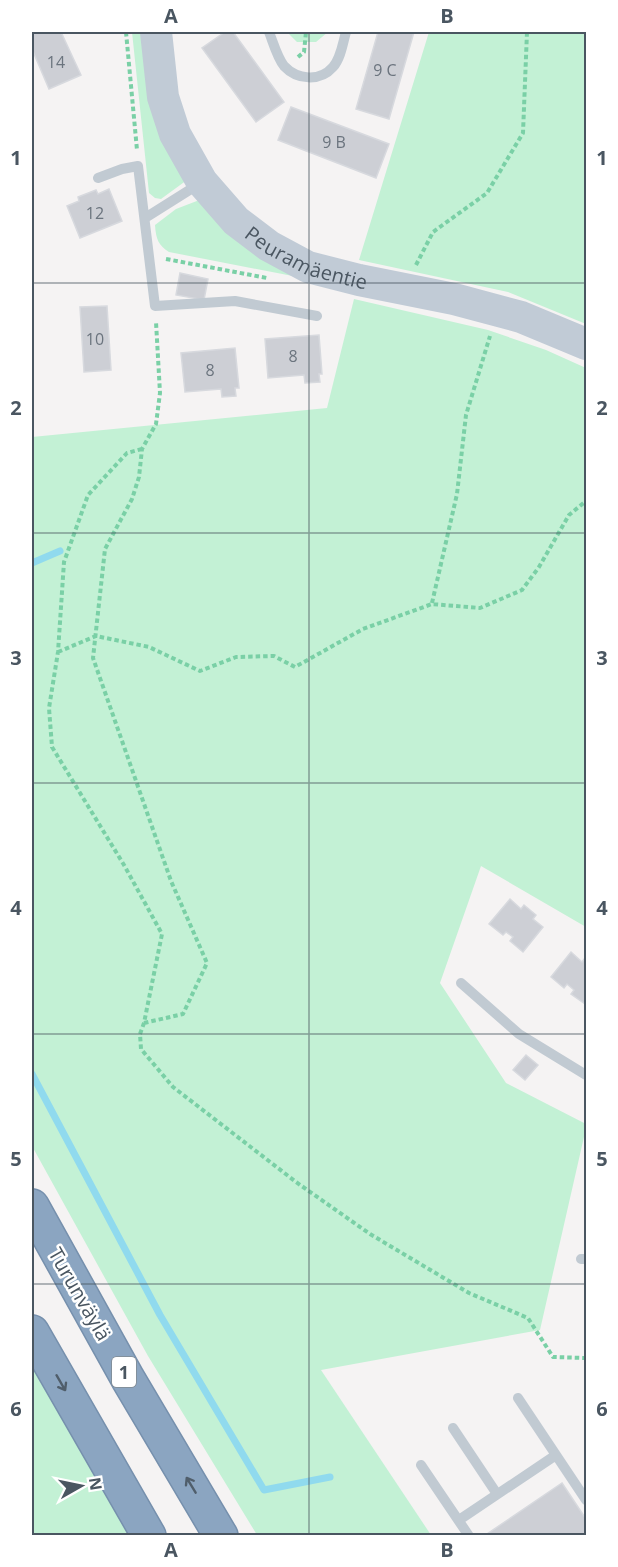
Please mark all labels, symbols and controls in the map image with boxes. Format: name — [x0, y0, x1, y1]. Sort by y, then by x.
text: A — [164, 2, 178, 29]
text: B — [440, 2, 454, 29]
house number: 14 — [47, 51, 65, 73]
house number: 9 C — [373, 59, 397, 81]
house number: 9 B — [322, 131, 346, 153]
text: 1 — [10, 144, 22, 171]
text: 1 — [596, 144, 608, 171]
house number: 12 — [86, 202, 104, 224]
street label: Peuramäentie — [240, 219, 370, 295]
house number: 10 — [86, 328, 104, 350]
house number: 8 — [288, 345, 298, 367]
house number: 8 — [205, 359, 215, 381]
text: 2 — [10, 394, 22, 421]
text: 2 — [596, 394, 608, 421]
text: 3 — [10, 644, 22, 671]
text: 3 — [596, 644, 608, 671]
text: 4 — [10, 894, 22, 921]
text: 4 — [596, 894, 608, 921]
text: 5 — [10, 1145, 22, 1172]
text: 5 — [596, 1145, 608, 1172]
street label: Turunväylä — [42, 1243, 118, 1345]
road number: 1 — [112, 1357, 136, 1387]
one-way arrow — [55, 1374, 67, 1391]
text: 6 — [10, 1395, 22, 1422]
text: 6 — [596, 1395, 608, 1422]
north arrow — [51, 1456, 111, 1516]
text: N — [84, 1476, 108, 1492]
one-way arrow — [185, 1477, 197, 1494]
text: A — [164, 1536, 178, 1563]
text: B — [440, 1536, 454, 1563]

